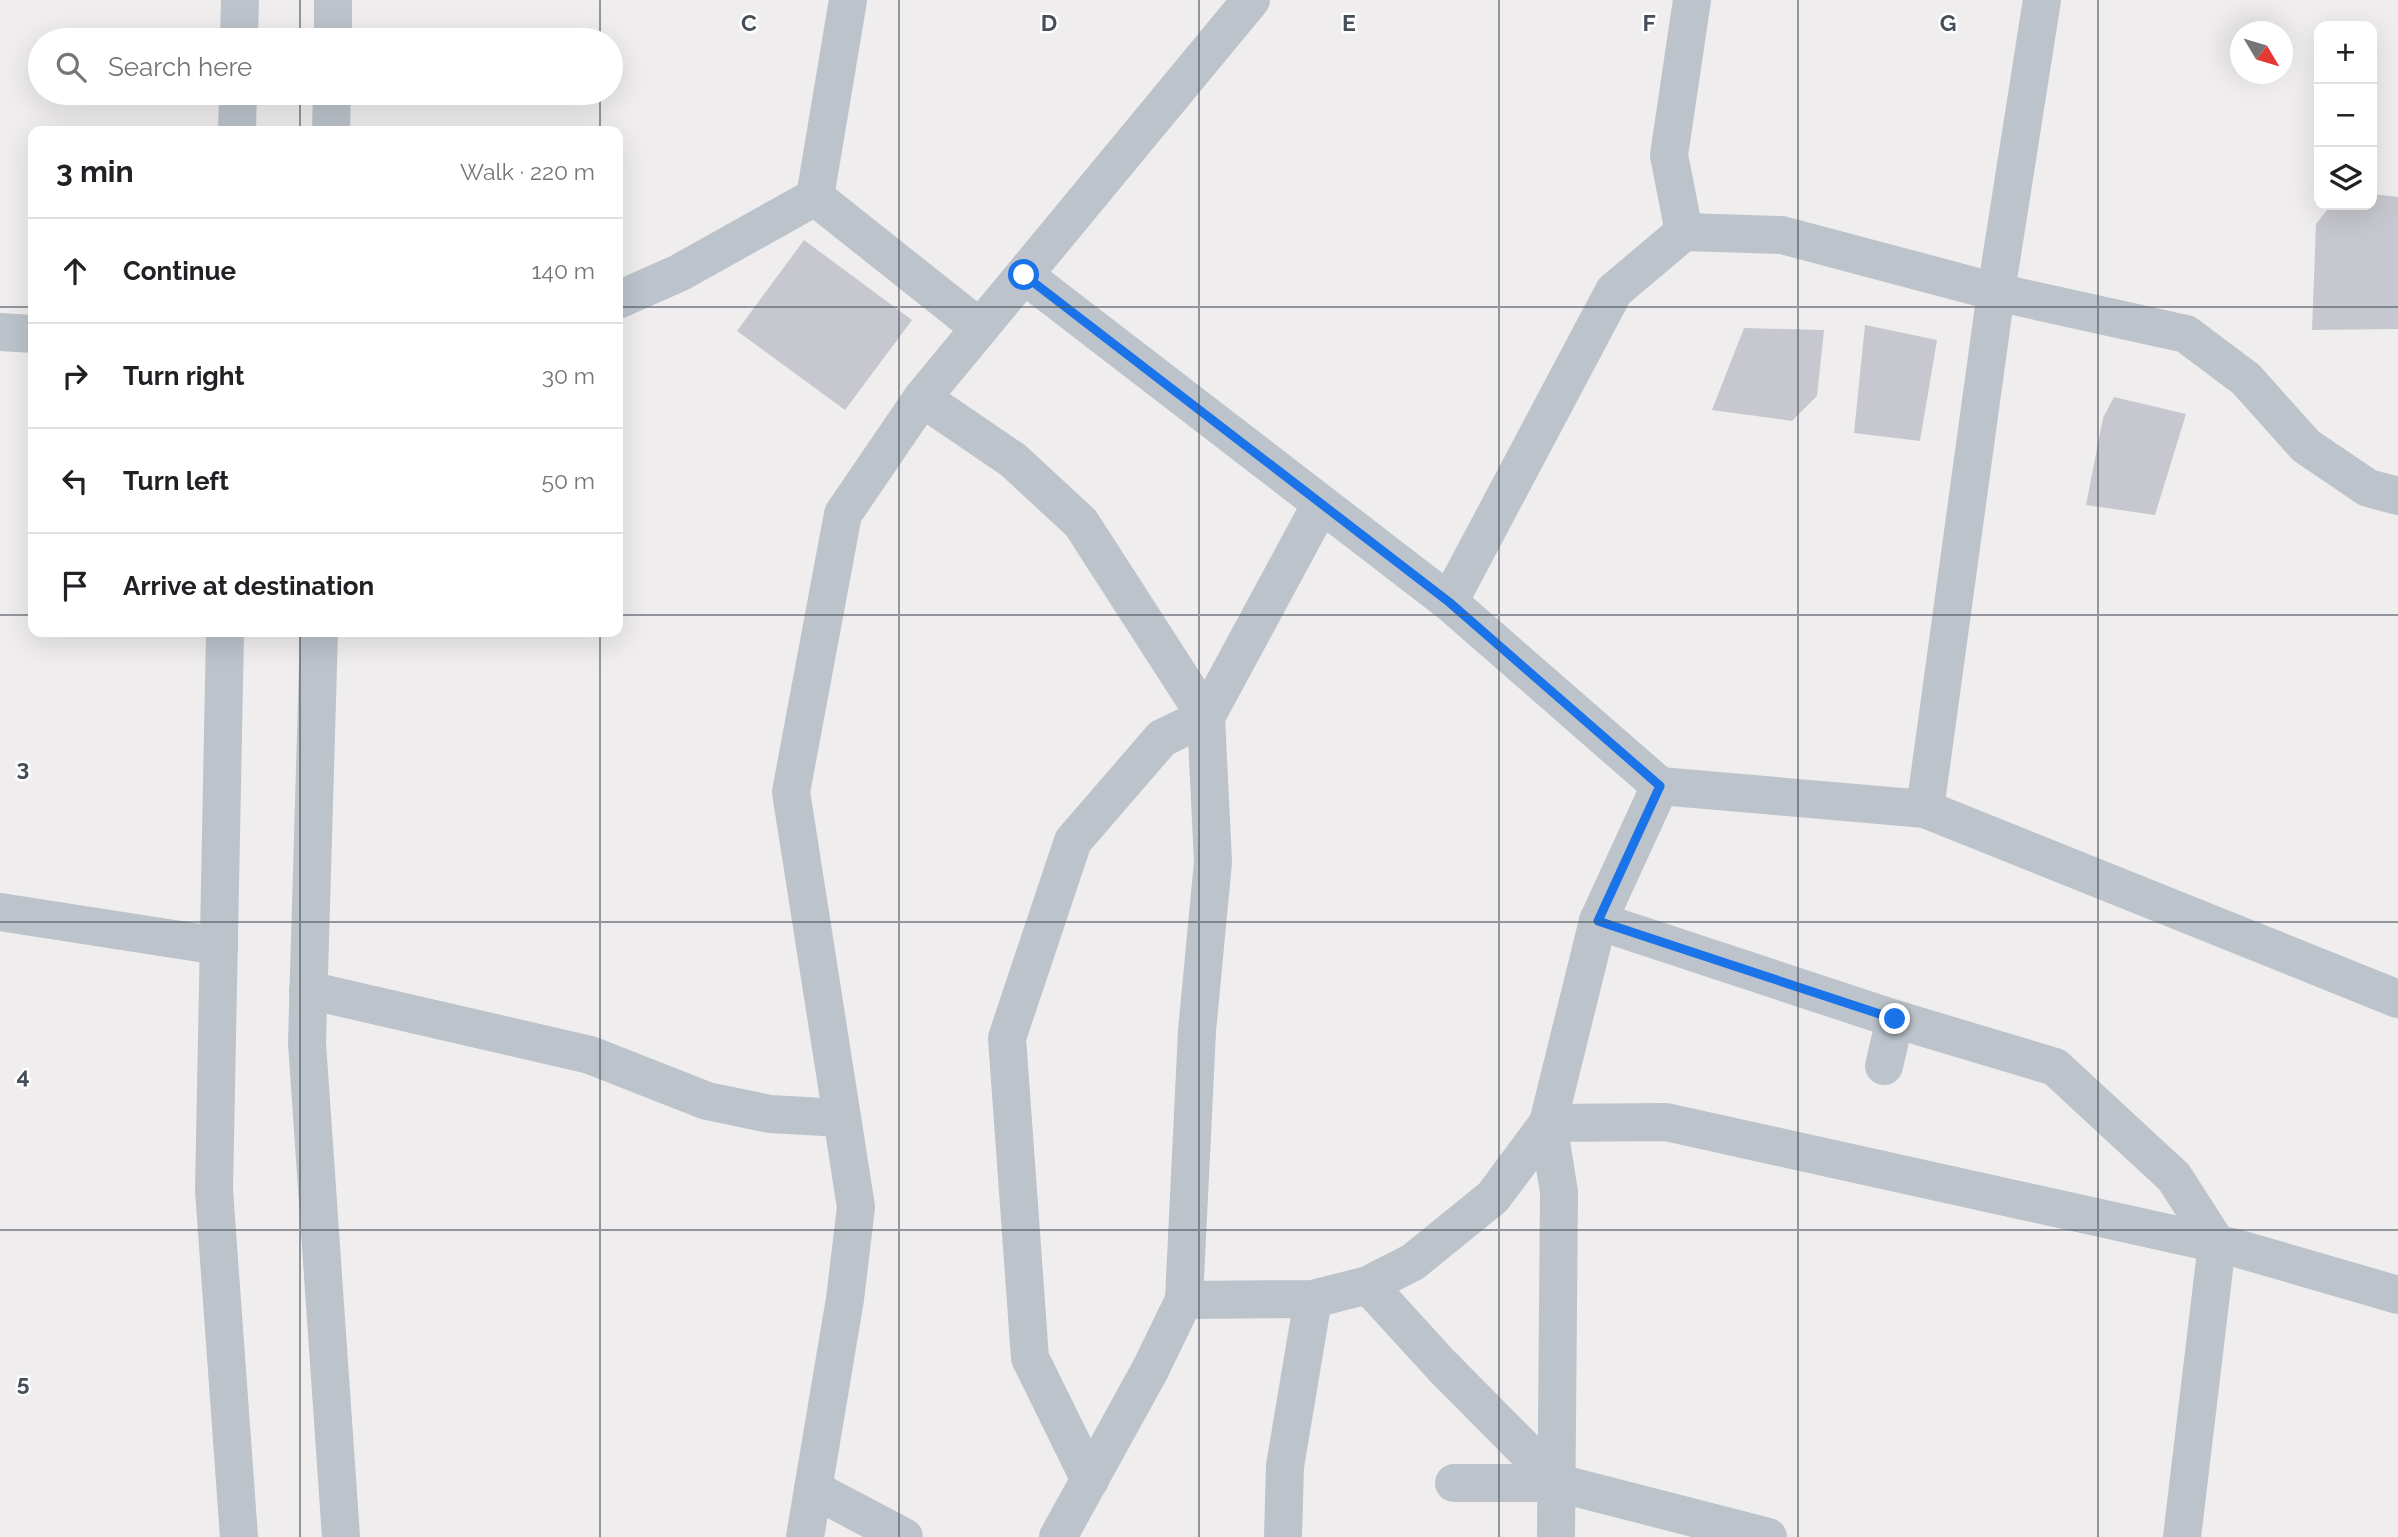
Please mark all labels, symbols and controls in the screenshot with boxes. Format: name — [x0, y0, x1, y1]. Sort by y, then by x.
text: C — [741, 9, 757, 36]
text: D — [1041, 9, 1057, 36]
text: E — [1342, 9, 1356, 36]
text: F — [1642, 9, 1656, 36]
text: G — [1940, 9, 1956, 36]
north arrow — [2230, 21, 2293, 84]
map controls — [2314, 21, 2377, 210]
button: + — [2314, 21, 2377, 84]
search box — [28, 28, 623, 105]
icon: search — [52, 48, 90, 86]
text: Search here — [108, 52, 252, 82]
button: − — [2314, 84, 2377, 147]
button: layers — [2314, 147, 2377, 210]
text: 3 min — [56, 154, 134, 189]
text: Walk · 220 m — [460, 158, 595, 185]
icon: ahead — [56, 252, 94, 290]
text: Continue — [123, 256, 236, 286]
text: 140 m — [532, 257, 595, 284]
route start — [1008, 259, 1039, 290]
icon: right — [56, 357, 94, 395]
text: Turn right — [123, 361, 244, 391]
text: 30 m — [542, 362, 595, 389]
icon: left — [56, 462, 94, 500]
text: Turn left — [123, 466, 229, 496]
text: 50 m — [541, 467, 595, 494]
icon: arrive — [56, 567, 94, 605]
text: Arrive at destination — [123, 571, 374, 601]
text: 3 — [17, 754, 29, 781]
route end — [1879, 1003, 1910, 1034]
text: 4 — [16, 1062, 30, 1089]
text: 5 — [17, 1369, 30, 1396]

